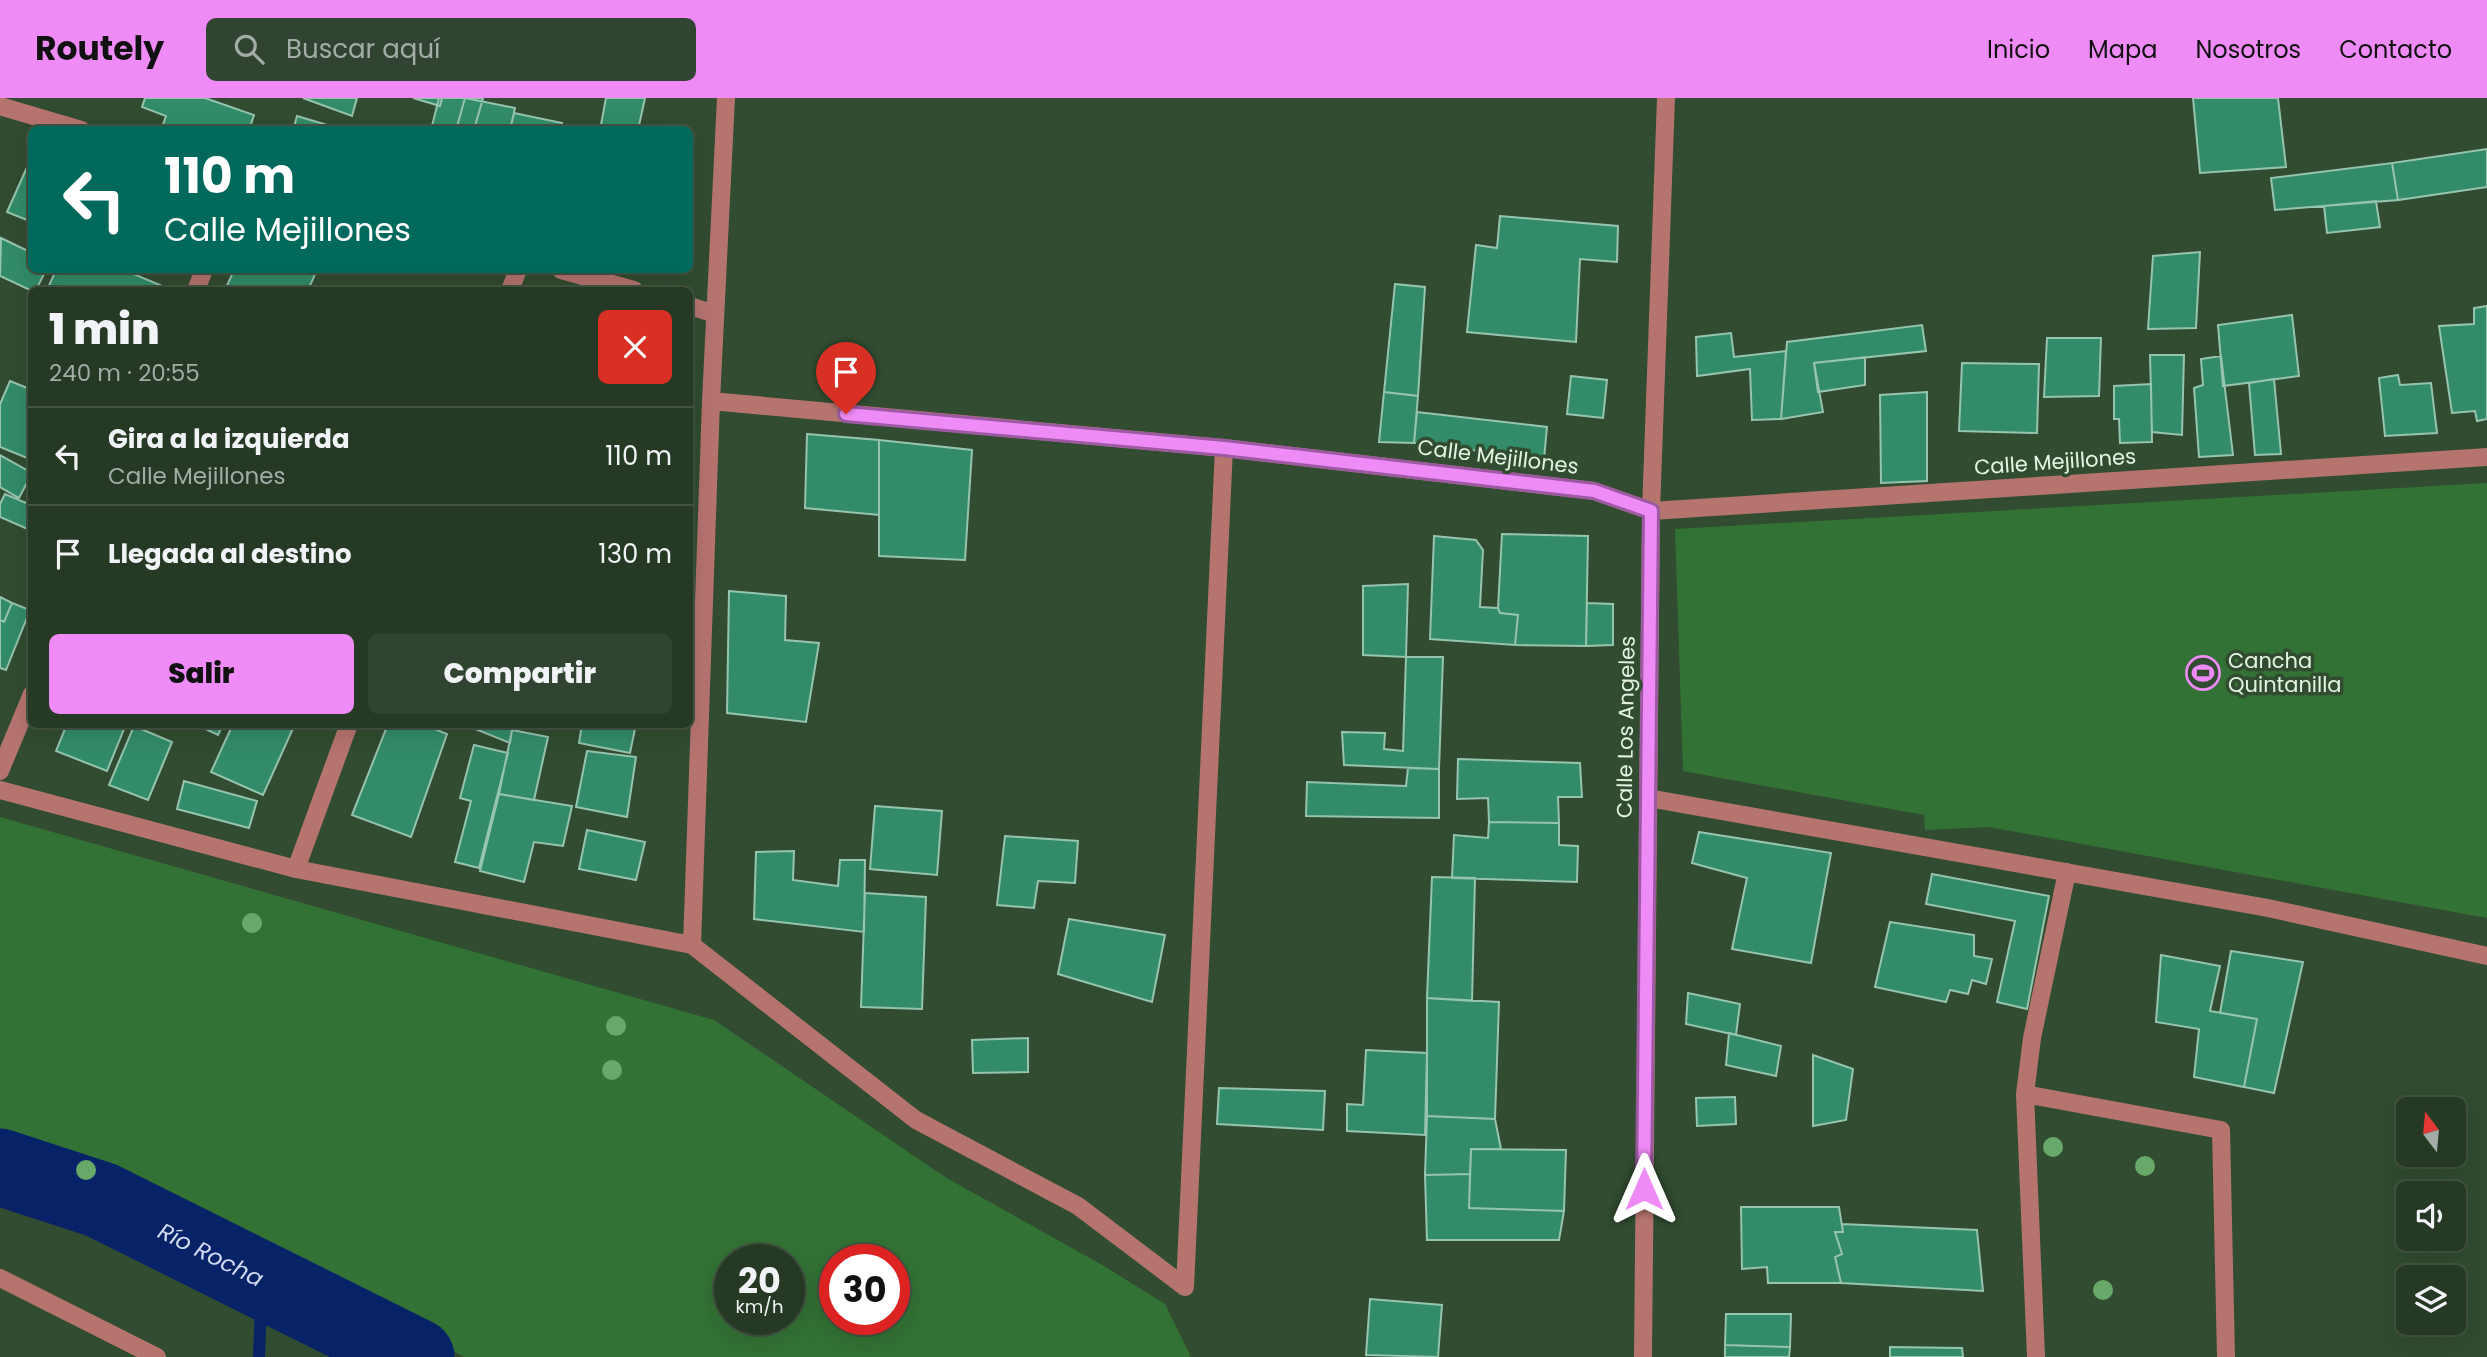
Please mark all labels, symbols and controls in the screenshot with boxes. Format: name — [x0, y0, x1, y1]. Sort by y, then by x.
search box — [206, 18, 696, 81]
text: Routely — [35, 25, 164, 72]
icon: search — [230, 30, 268, 68]
text: Buscar aquí — [286, 31, 440, 67]
text: Inicio — [1987, 33, 2050, 66]
text: Mapa — [2088, 33, 2157, 66]
text: Nosotros — [2195, 33, 2301, 66]
text: Contacto — [2339, 33, 2452, 66]
text: 110 m — [164, 142, 295, 210]
icon: left — [49, 154, 140, 245]
text: Calle Mejillones — [164, 207, 411, 252]
text: 1 min — [49, 300, 160, 359]
button: close — [598, 310, 672, 384]
pin — [816, 342, 876, 414]
icon: arrive — [827, 353, 865, 391]
text: 240 m · 20:55 — [49, 357, 200, 389]
text: Gira a la izquierda — [108, 421, 350, 457]
street label: Calle Mejillones — [1416, 432, 1580, 481]
icon: left — [49, 437, 87, 475]
text: 110 m — [605, 438, 672, 474]
street label: Calle Mejillones — [1973, 441, 2137, 482]
text: Calle Mejillones — [108, 460, 285, 492]
icon: arrive — [49, 535, 87, 573]
text: Llegada al destino — [108, 536, 352, 572]
text: 130 m — [598, 536, 672, 572]
button: Salir — [49, 634, 354, 714]
button: Compartir — [368, 634, 672, 714]
street label: Calle Los Angeles — [1609, 636, 1642, 818]
place label: Cancha Quintanilla — [2228, 646, 2342, 699]
sports icon: Cancha Quintanilla — [2184, 654, 2222, 692]
north arrow — [2396, 1097, 2466, 1167]
map controls — [2396, 1097, 2466, 1335]
position arrow — [1607, 1152, 1681, 1226]
button: sound — [2396, 1181, 2466, 1251]
water label: Río Rocha — [153, 1215, 269, 1295]
speed limit sign: 30 — [819, 1244, 910, 1335]
text: 20 — [738, 1256, 781, 1305]
button: layers — [2396, 1265, 2466, 1335]
text: km/h — [736, 1294, 783, 1319]

